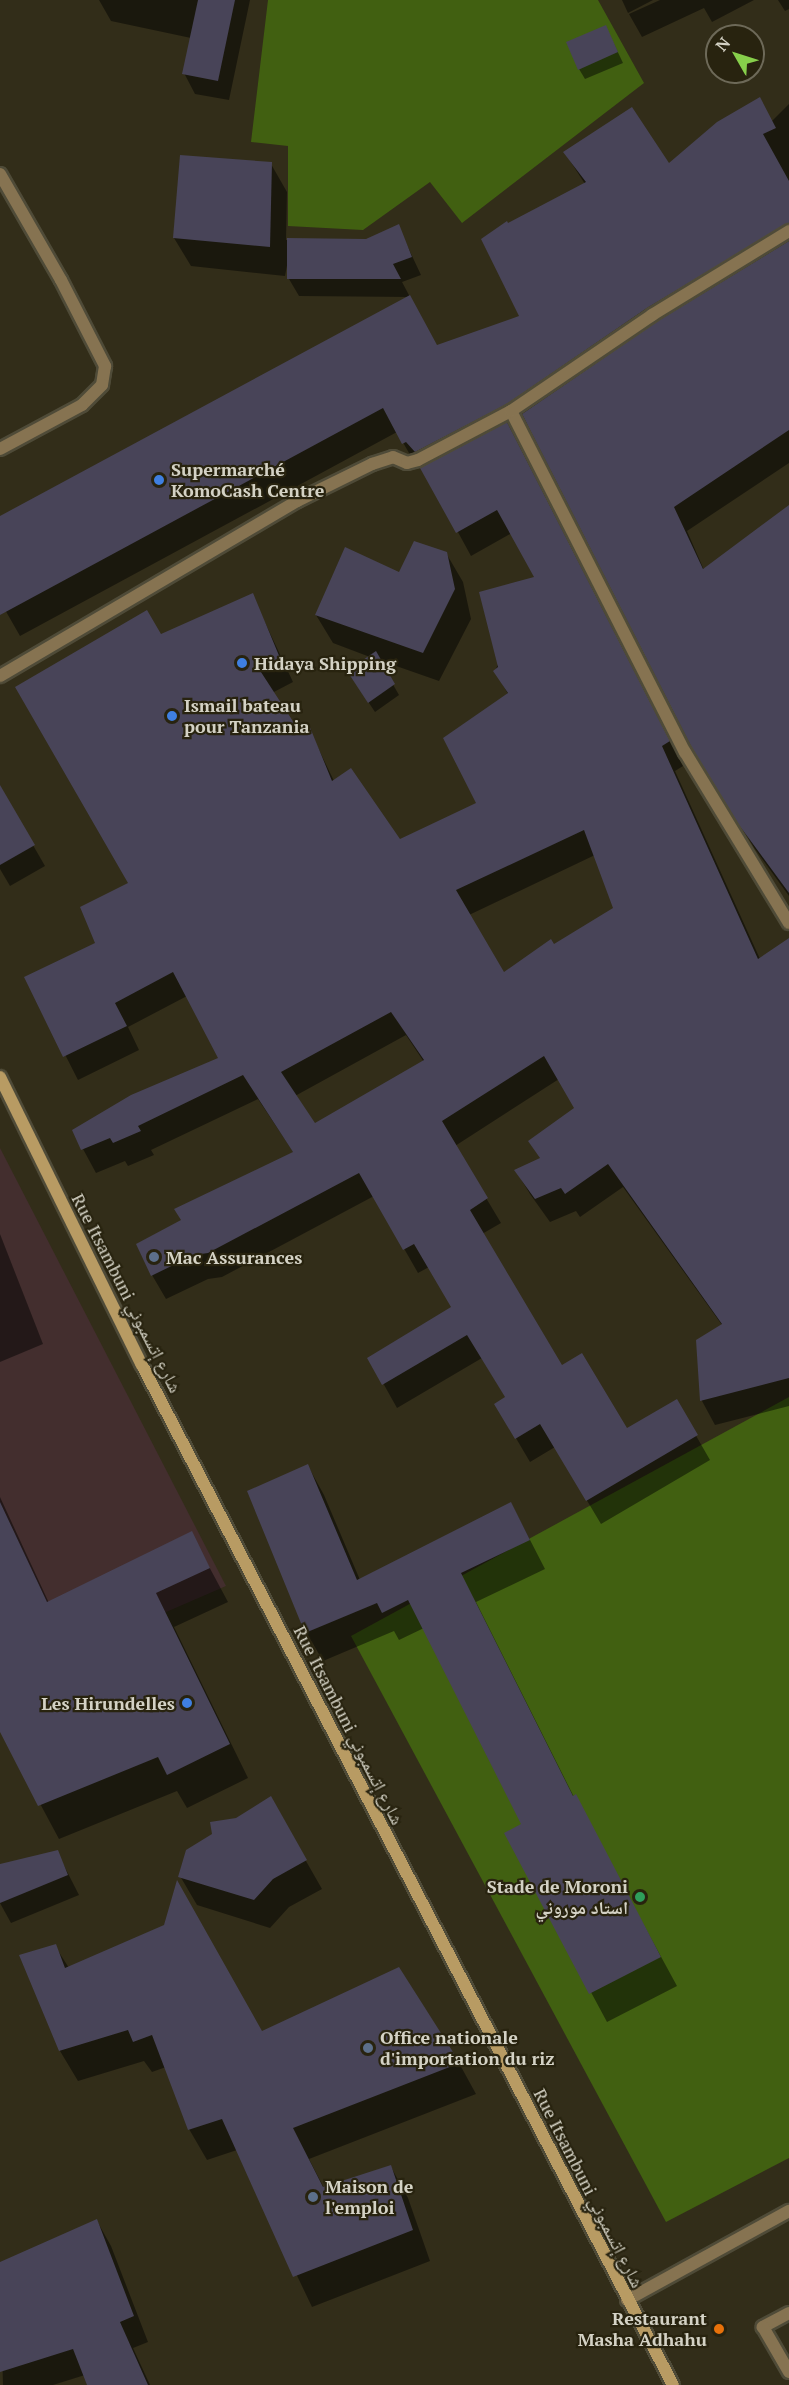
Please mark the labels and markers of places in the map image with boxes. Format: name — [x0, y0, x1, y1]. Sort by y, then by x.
place label: Supermarché KomoCash Centre — [171, 459, 325, 502]
marker: Supermarché KomoCash Centre — [152, 473, 166, 487]
place label: Hidaya Shipping — [254, 652, 396, 674]
marker: Hidaya Shipping — [235, 656, 249, 670]
place label: Ismail bateau pour Tanzania — [184, 695, 309, 738]
marker: Ismail bateau pour Tanzania — [165, 709, 179, 723]
place label: Mac Assurances — [166, 1246, 303, 1268]
marker: Mac Assurances — [147, 1250, 161, 1264]
place label: Les Hirundelles — [41, 1692, 175, 1714]
marker: Les Hirundelles — [180, 1696, 194, 1710]
place label: Stade de Moroni استاد موروني — [487, 1876, 628, 1918]
marker: Stade de Moroni استاد موروني — [633, 1890, 647, 1904]
place label: Office nationale d'importation du riz — [380, 2027, 554, 2070]
marker: Office nationale d'importation du riz — [361, 2041, 375, 2055]
place label: Maison de l'emploi — [325, 2176, 413, 2218]
marker: Maison de l'emploi — [306, 2190, 320, 2204]
place label: Restaurant Masha Adhahu — [578, 2308, 707, 2350]
marker: Restaurant Masha Adhahu — [712, 2322, 726, 2336]

